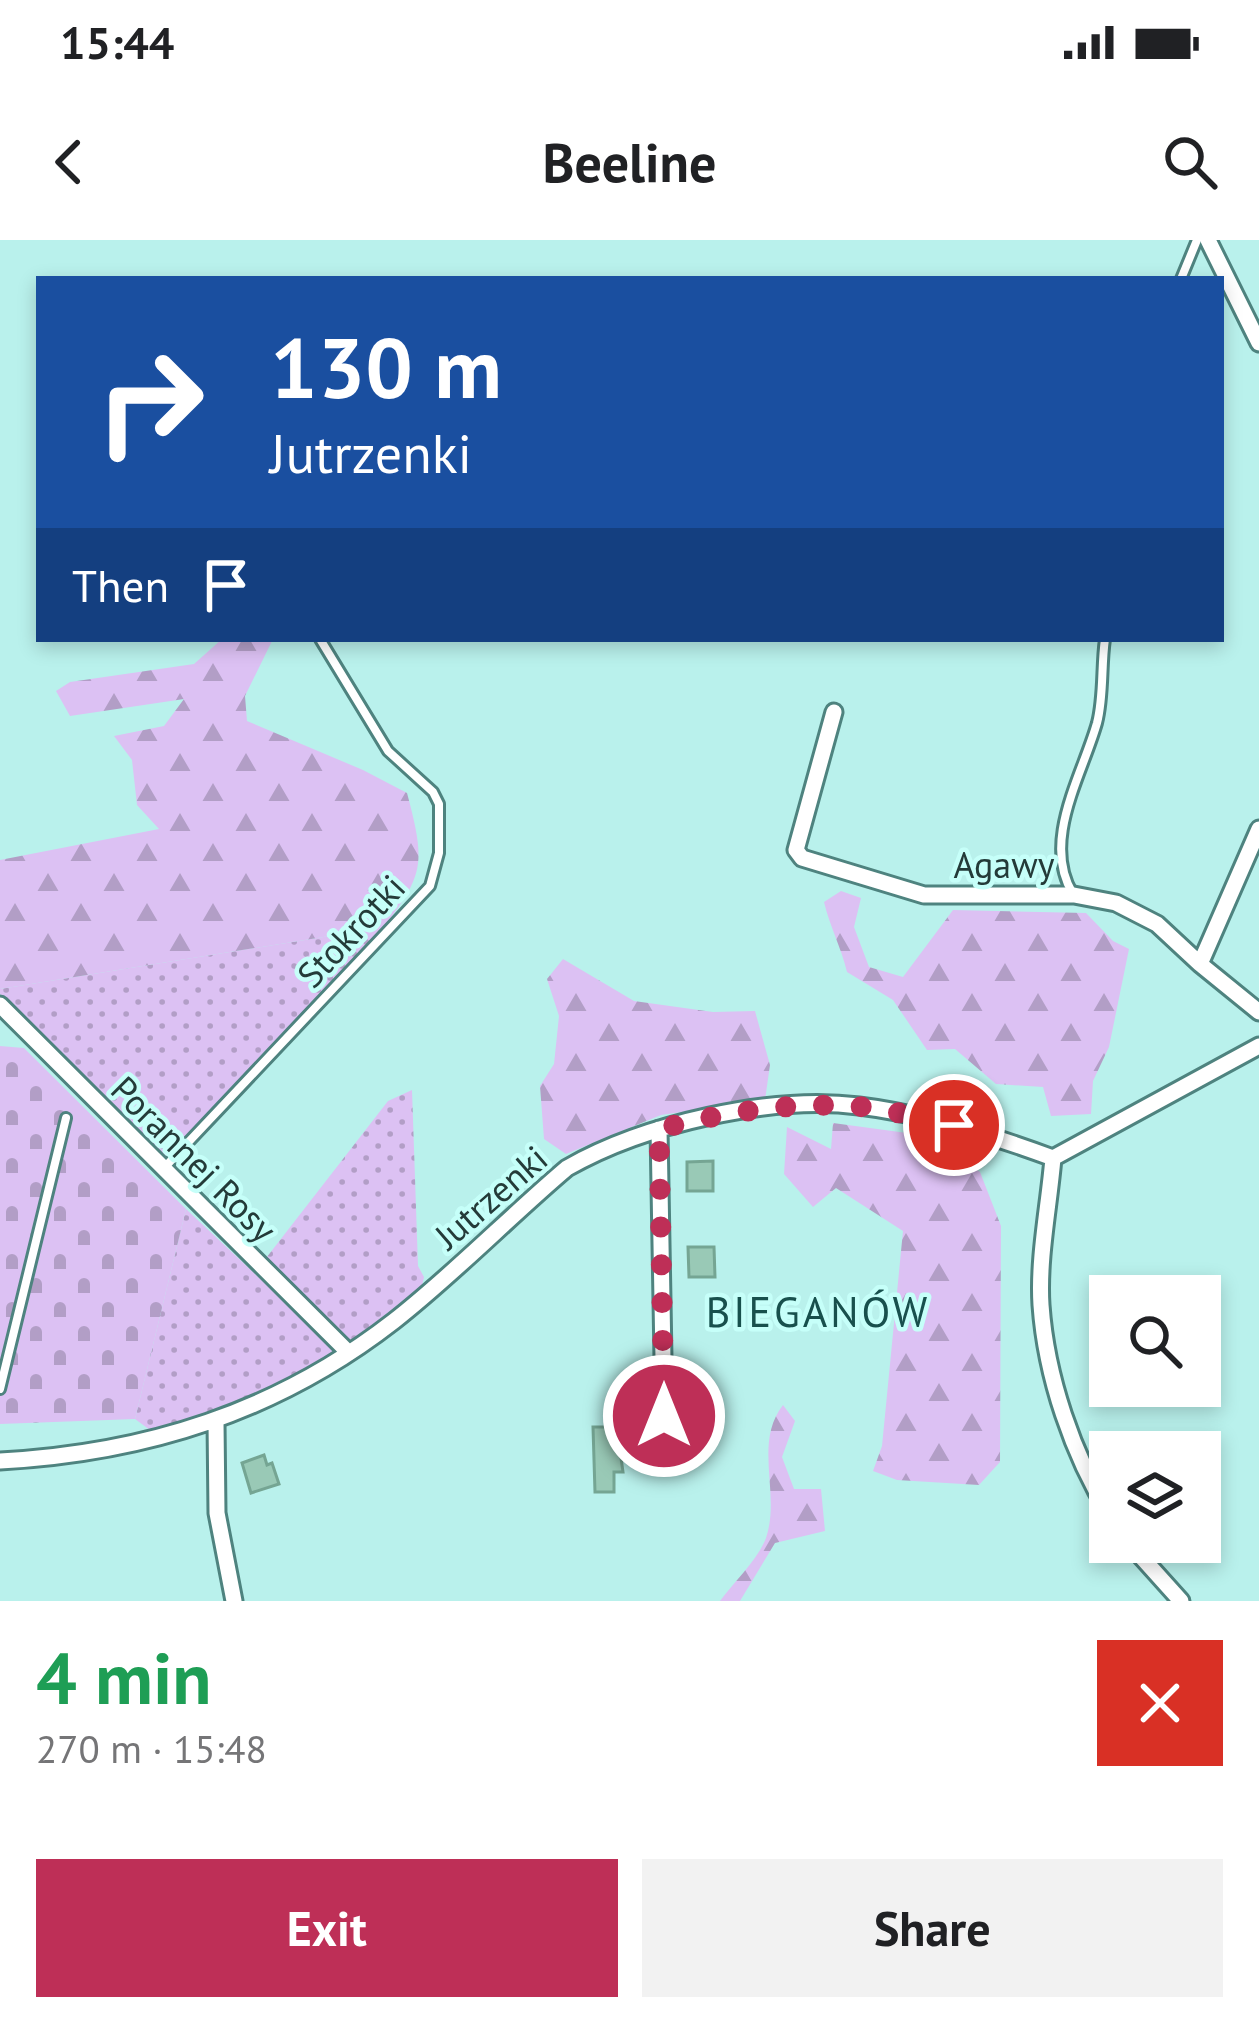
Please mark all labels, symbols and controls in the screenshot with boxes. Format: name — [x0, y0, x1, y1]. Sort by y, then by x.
text: 15:44 — [60, 13, 174, 71]
text: Beeline — [543, 127, 716, 197]
icon: back — [36, 129, 102, 195]
icon: search — [1157, 129, 1223, 195]
text: 130 m — [270, 312, 502, 421]
icon: right — [72, 324, 228, 480]
text: Jutrzenki — [270, 418, 472, 488]
icon: arrive — [193, 552, 259, 618]
text: Then — [72, 556, 169, 614]
street label: Agawy — [953, 841, 1055, 888]
street label: Stokrotki — [286, 864, 415, 997]
street label: Porannej Rosy — [101, 1066, 288, 1252]
pin — [903, 1074, 1005, 1176]
icon: arrive — [921, 1092, 987, 1158]
street label: Jutrzenki — [423, 1135, 557, 1260]
map controls — [1089, 1275, 1221, 1563]
button: search — [1089, 1275, 1221, 1407]
district label: BIEGANÓW — [706, 1284, 930, 1339]
position arrow — [601, 1353, 727, 1479]
button: layers — [1089, 1431, 1221, 1563]
text: 4 min — [36, 1631, 212, 1724]
button: close — [1097, 1640, 1223, 1766]
text: 270 m · 15:48 — [36, 1723, 267, 1774]
button: Exit — [36, 1859, 618, 1997]
button: Share — [642, 1859, 1223, 1997]

